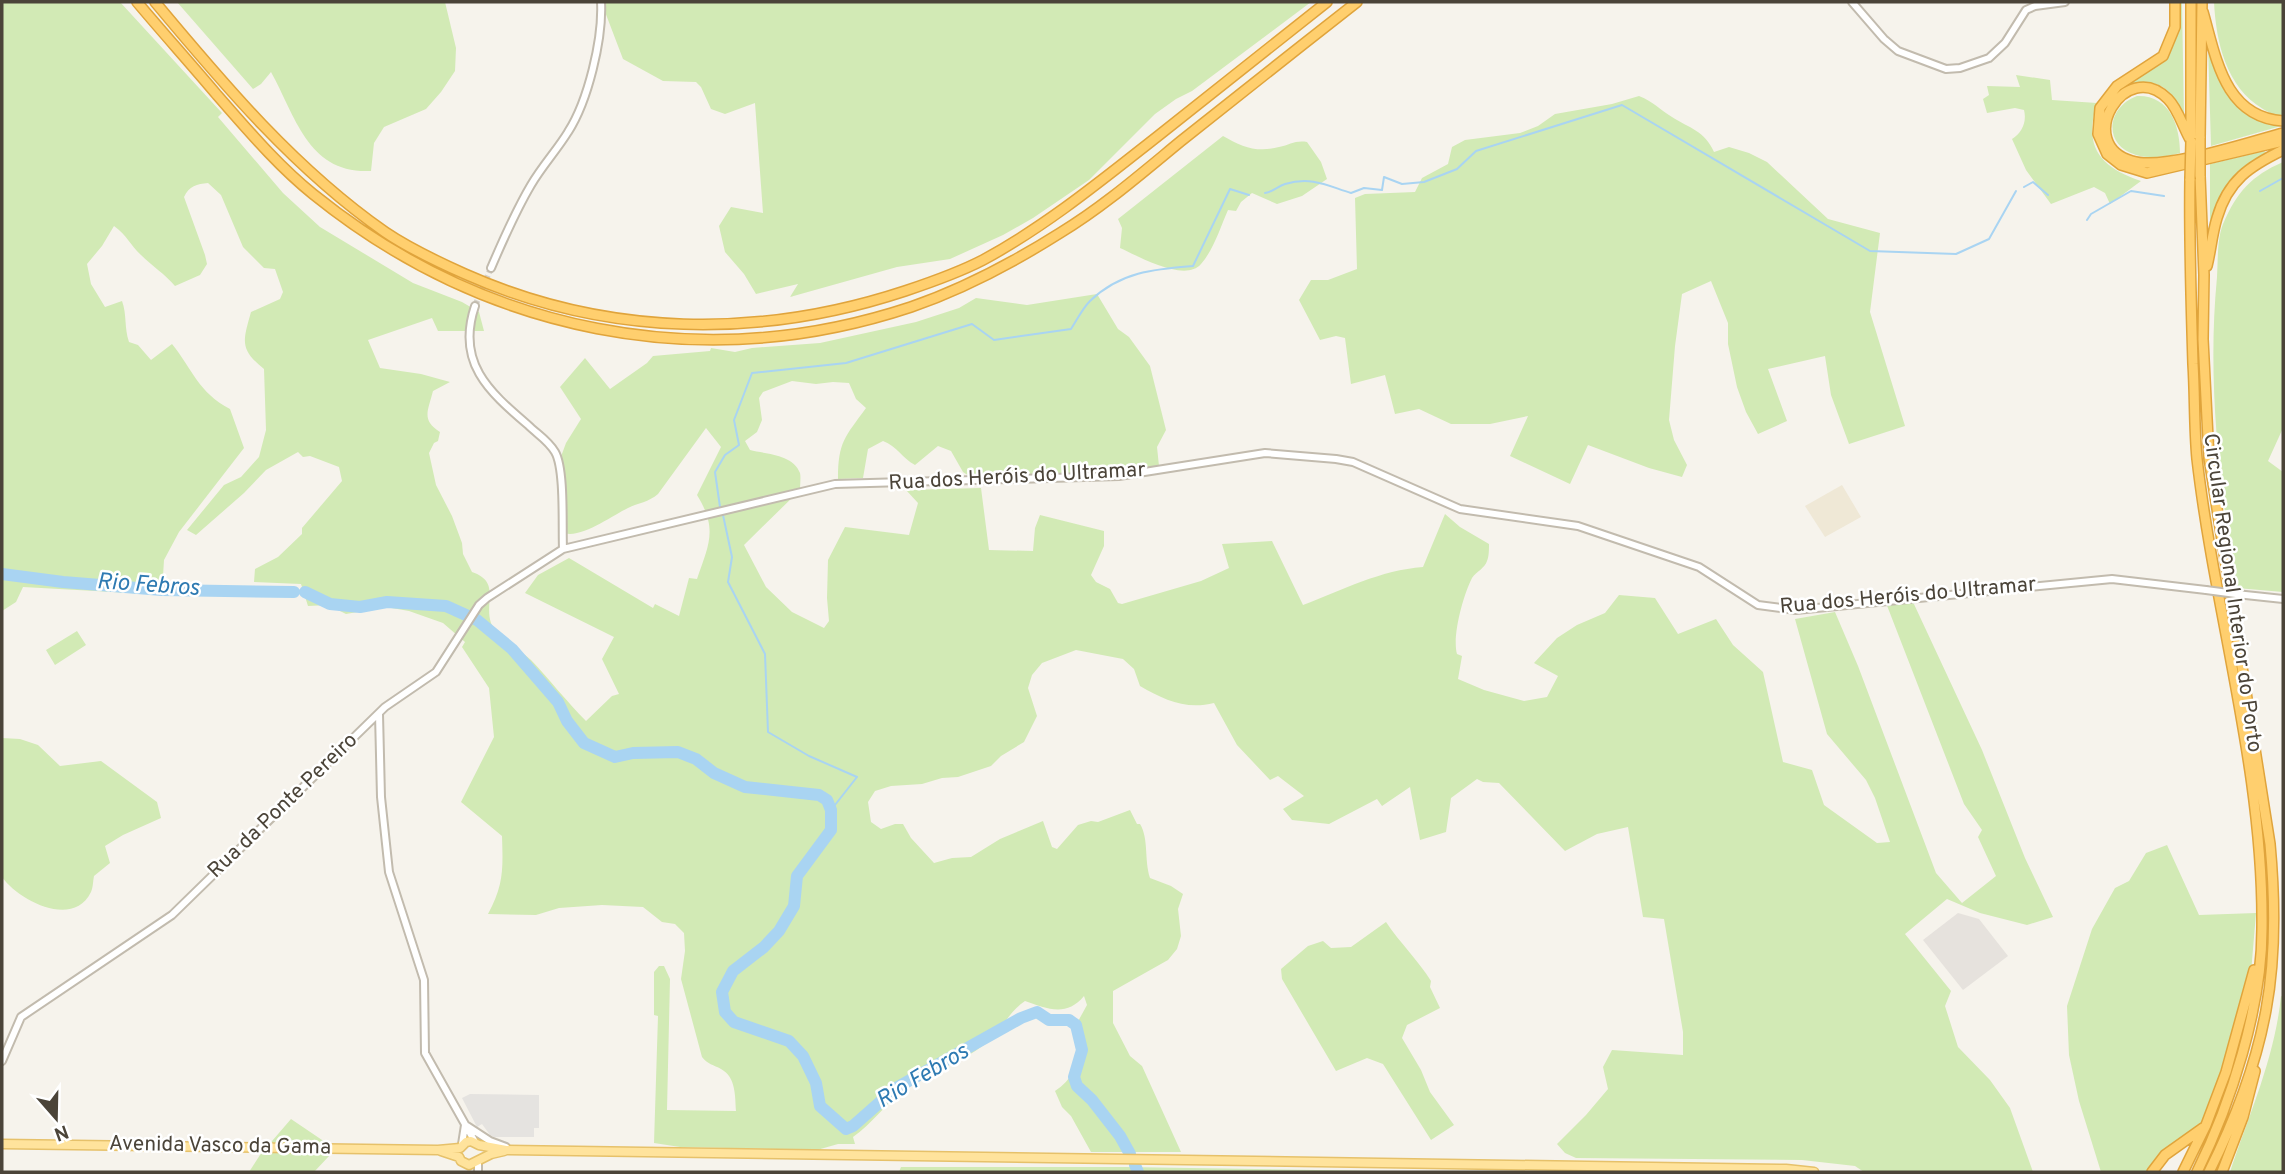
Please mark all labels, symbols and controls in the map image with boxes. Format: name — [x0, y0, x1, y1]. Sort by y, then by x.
street label: Circular Regional Interior do Porto — [2196, 432, 2268, 754]
street label: Rua dos Heróis do Ultramar — [888, 457, 1146, 497]
water label: Rio Febros — [96, 568, 201, 604]
street label: Rua dos Heróis do Ultramar — [1779, 571, 2037, 621]
street label: Rua da Ponte Pereiro — [202, 727, 364, 885]
water label: Rio Febros — [871, 1038, 975, 1116]
north arrow — [21, 1083, 91, 1153]
text: N — [51, 1118, 72, 1146]
street label: Avenida Vasco da Gama — [109, 1131, 331, 1161]

